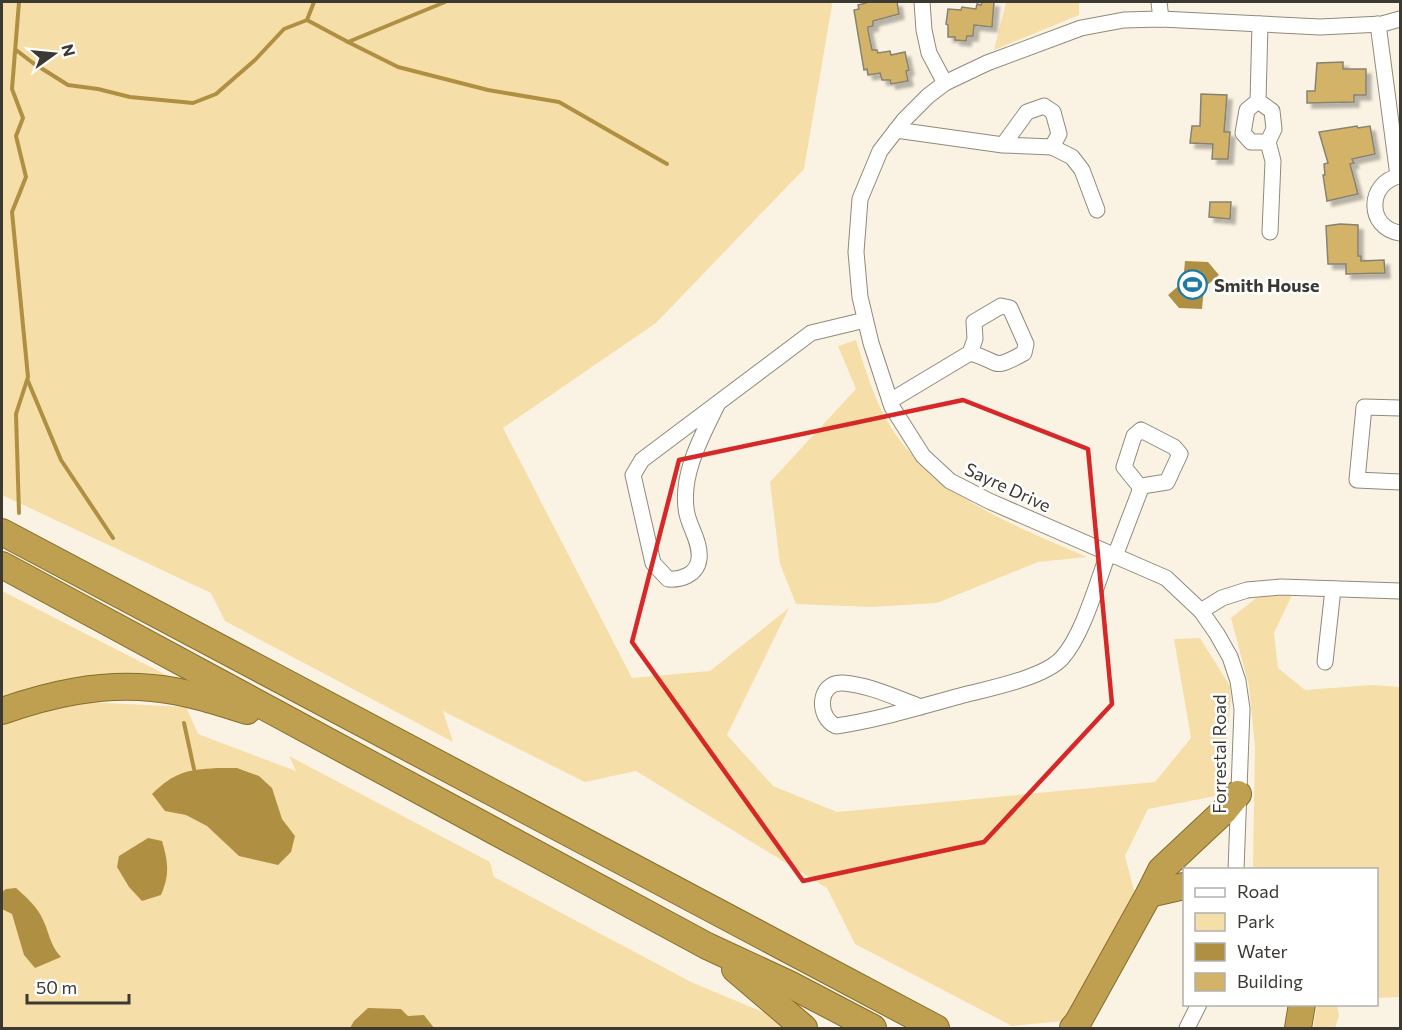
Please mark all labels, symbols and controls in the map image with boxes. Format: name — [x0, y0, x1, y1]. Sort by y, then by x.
north arrow — [24, 24, 84, 84]
text: N — [58, 42, 80, 58]
sports icon: Smith House — [1177, 269, 1209, 301]
place label: Smith House — [1214, 274, 1319, 296]
street label: Sayre Drive — [961, 458, 1055, 516]
street label: Forrestal Road — [1208, 694, 1230, 814]
legend — [1183, 868, 1378, 1006]
text: Road — [1237, 880, 1279, 902]
text: Park — [1237, 910, 1275, 932]
text: Water — [1237, 940, 1288, 962]
scale bar — [27, 967, 129, 1005]
text: Building — [1237, 970, 1303, 992]
text: 50 m — [36, 976, 77, 998]

